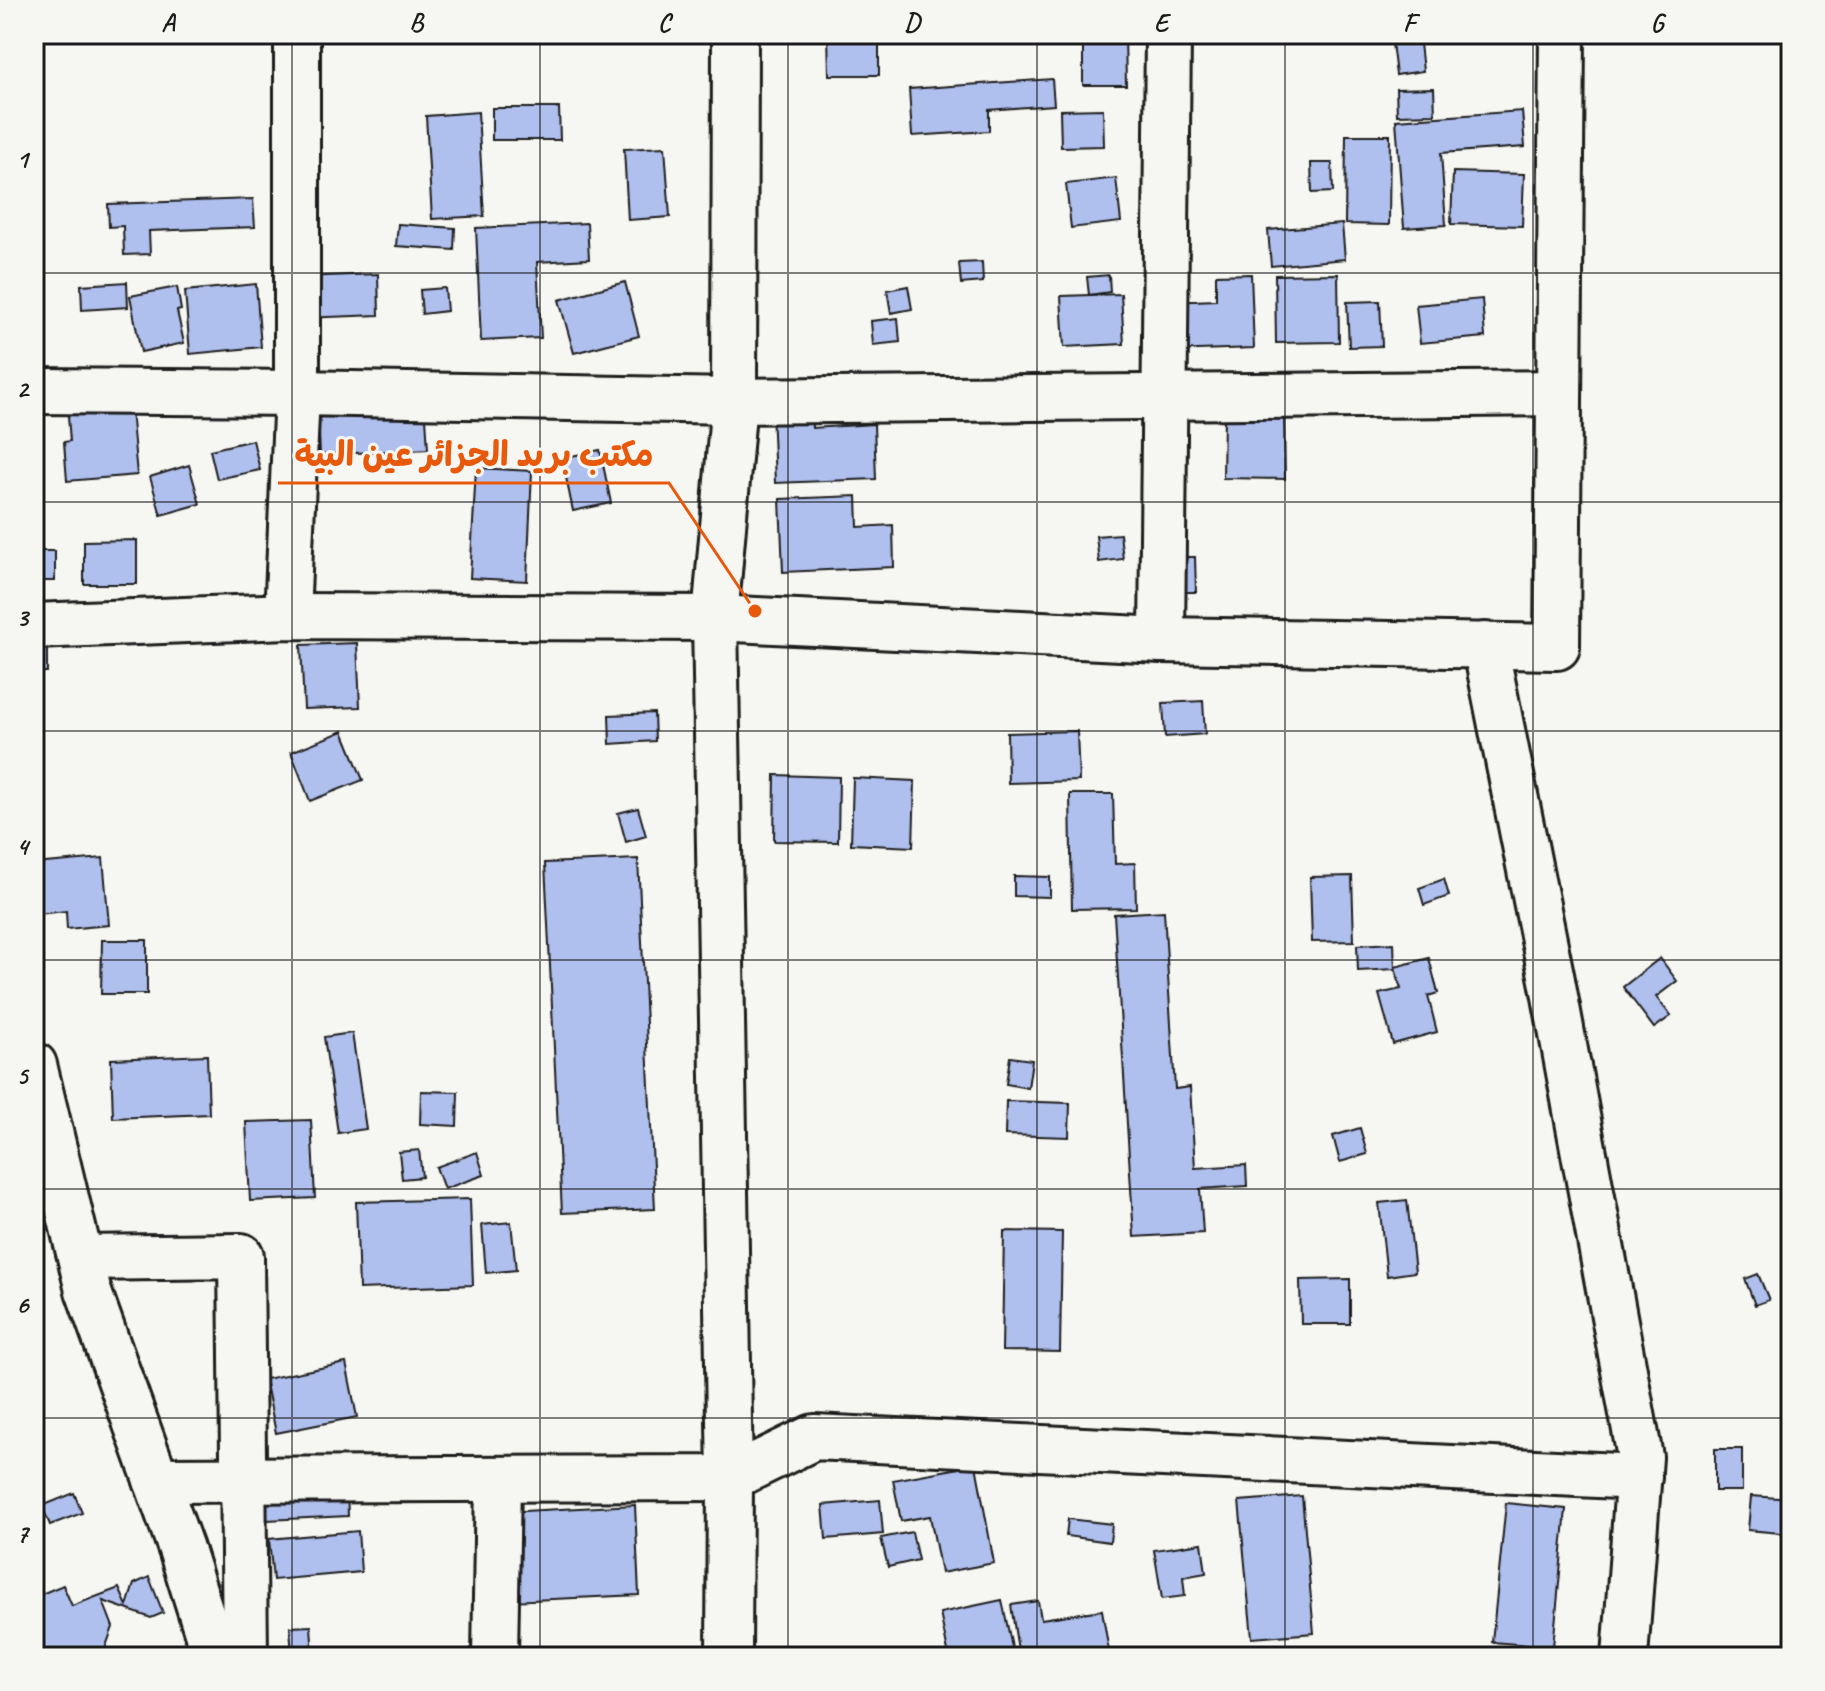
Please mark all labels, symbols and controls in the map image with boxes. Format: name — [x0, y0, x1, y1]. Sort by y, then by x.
text: A — [161, 6, 176, 39]
text: B — [409, 6, 425, 39]
text: C — [658, 6, 674, 39]
text: D — [904, 6, 922, 39]
text: E — [1154, 6, 1172, 39]
text: F — [1403, 6, 1421, 39]
text: G — [1651, 6, 1667, 39]
text: 1 — [16, 143, 31, 176]
text: 2 — [16, 372, 30, 405]
callout: مكتب بريد الجزائر عين البية — [278, 425, 669, 483]
text: مكتب بريد الجزائر عين البية — [295, 433, 653, 476]
text: 3 — [16, 601, 30, 634]
text: 4 — [16, 830, 31, 863]
text: 5 — [16, 1059, 30, 1092]
text: 6 — [16, 1288, 30, 1321]
text: 7 — [16, 1517, 30, 1550]

